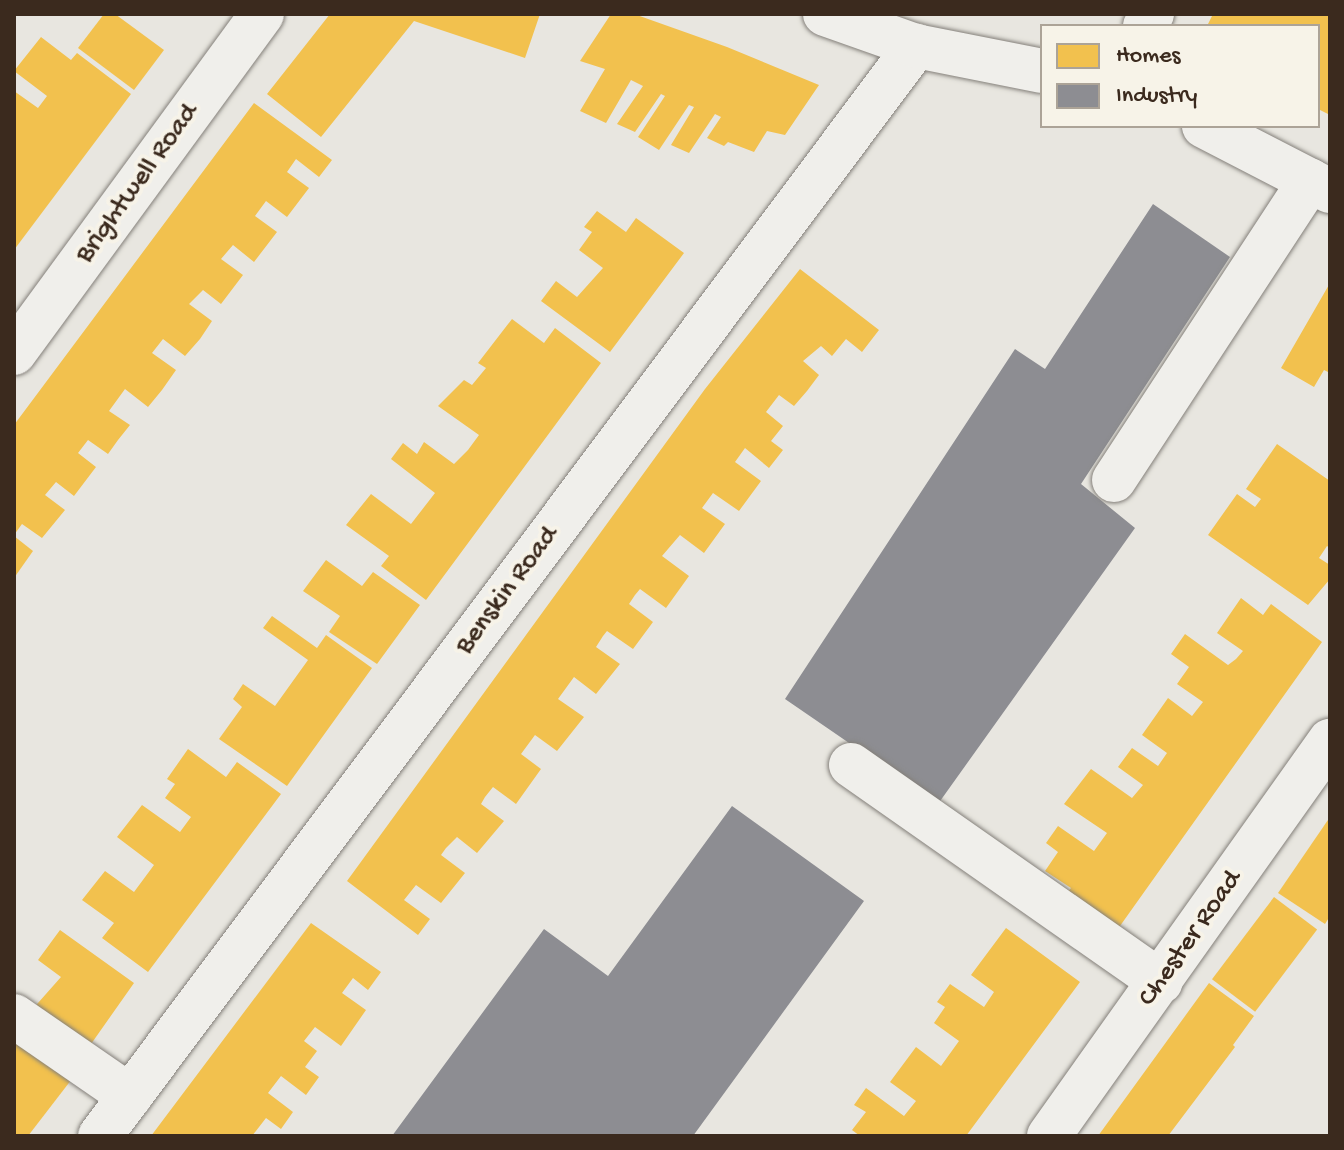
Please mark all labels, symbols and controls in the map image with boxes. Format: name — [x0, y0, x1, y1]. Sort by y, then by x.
legend — [1040, 24, 1320, 128]
text: Homes — [1116, 42, 1180, 71]
text: Industry — [1116, 82, 1197, 111]
street label: Brightwell Road — [69, 98, 207, 270]
street label: Benskin Road — [449, 520, 567, 662]
street label: Chester Road — [1132, 864, 1250, 1014]

